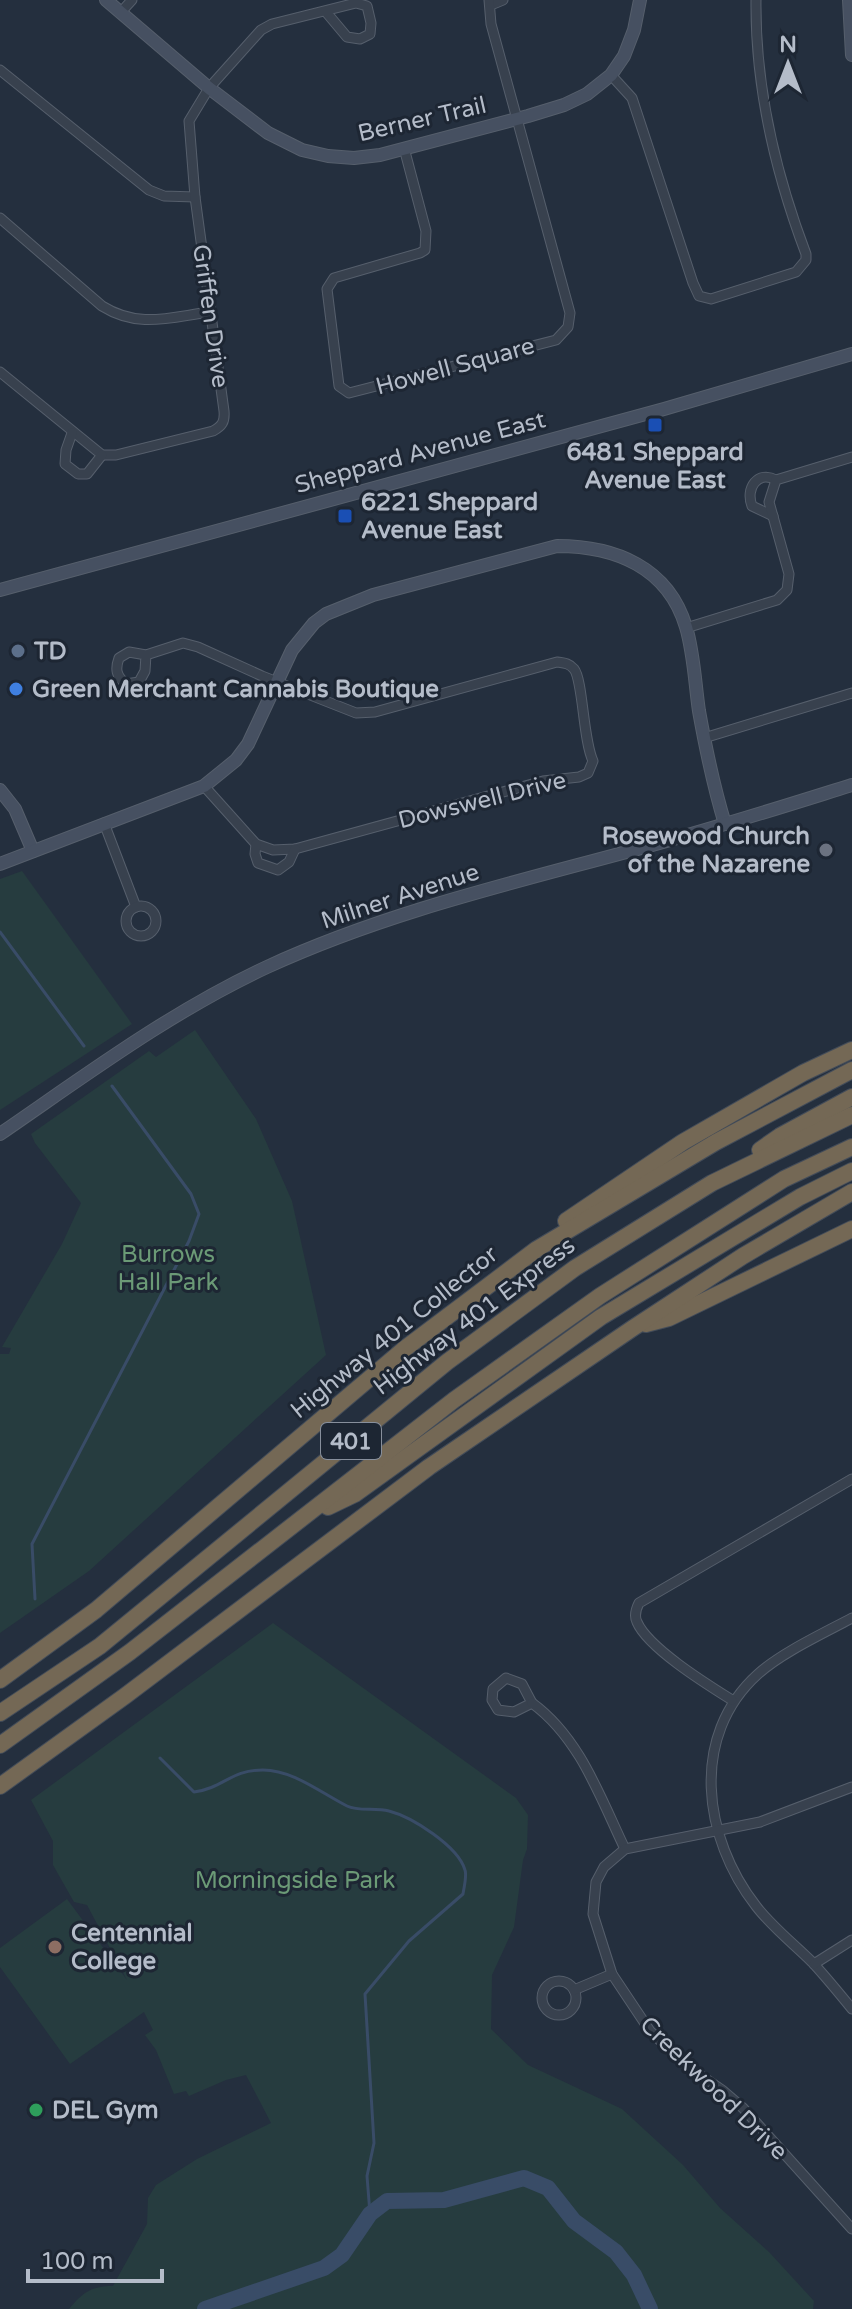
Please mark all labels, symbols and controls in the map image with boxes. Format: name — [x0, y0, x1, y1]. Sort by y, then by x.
north arrow — [748, 24, 828, 104]
text: N — [779, 32, 797, 58]
street label: Berner Trail — [355, 91, 489, 148]
street label: Griffen Drive — [186, 242, 235, 390]
street label: Howell Square — [373, 331, 538, 402]
street label: Sheppard Avenue East — [292, 405, 549, 500]
marker: 6481 Sheppard Avenue East — [646, 416, 664, 434]
place label: 6481 Sheppard Avenue East — [566, 438, 744, 495]
place label: 6221 Sheppard Avenue East — [361, 488, 538, 545]
marker: 6221 Sheppard Avenue East — [336, 507, 354, 525]
place label: TD — [33, 637, 67, 666]
marker: TD — [9, 642, 27, 660]
place label: Green Merchant Cannabis Boutique — [32, 675, 439, 704]
marker: Green Merchant Cannabis Boutique — [7, 680, 25, 698]
street label: Dowswell Drive — [395, 766, 569, 835]
place label: Rosewood Church of the Nazarene — [602, 822, 810, 879]
marker: Rosewood Church of the Nazarene — [817, 841, 835, 859]
street label: Milner Avenue — [317, 857, 483, 936]
street label: Highway 401 Express — [368, 1231, 581, 1402]
street label: Highway 401 Collector — [285, 1239, 504, 1425]
park label: Burrows Hall Park — [117, 1240, 219, 1297]
road number: 401 — [321, 1423, 381, 1459]
park label: Morningside Park — [195, 1866, 395, 1895]
place label: Centennial College — [71, 1919, 192, 1976]
marker: Centennial College — [46, 1938, 64, 1956]
street label: Creekwood Drive — [634, 2011, 794, 2166]
place label: DEL Gym — [52, 2096, 159, 2125]
marker: DEL Gym — [27, 2101, 45, 2119]
scale bar — [28, 2233, 162, 2283]
text: 100 m — [40, 2247, 114, 2276]

